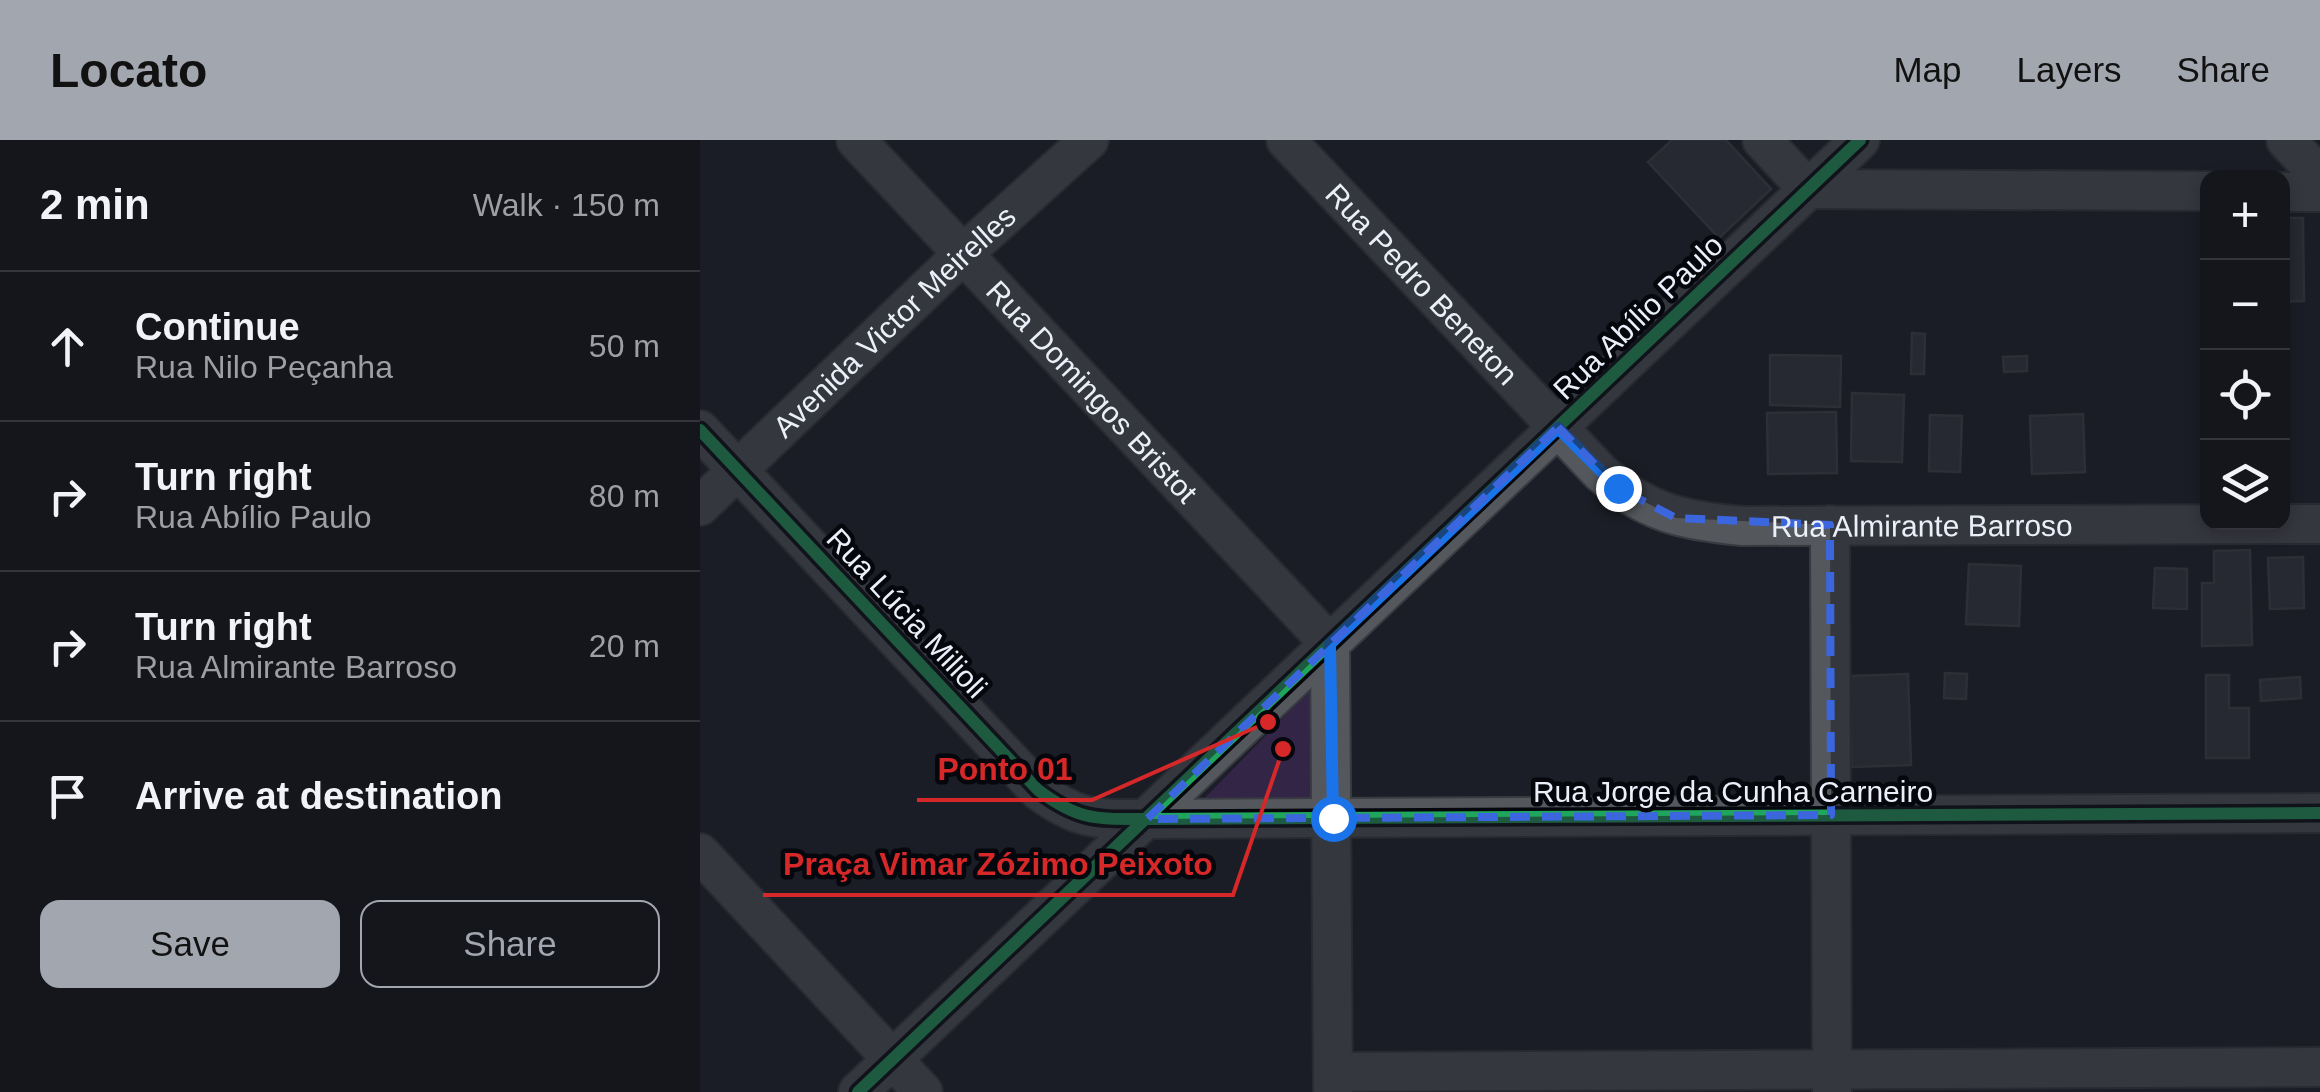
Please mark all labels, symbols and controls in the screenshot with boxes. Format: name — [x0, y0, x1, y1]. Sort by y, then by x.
text: Locato — [50, 44, 207, 97]
text: Map — [1893, 50, 1962, 89]
text: Layers — [2017, 50, 2122, 89]
text: Share — [2177, 50, 2270, 89]
map controls — [2200, 170, 2290, 530]
button: + — [2200, 170, 2290, 260]
street label: Rua Pedro Beneton — [1320, 177, 1525, 391]
text: 2 min — [40, 181, 150, 228]
text: Walk · 150 m — [473, 187, 660, 223]
street label: Avenida Victor Meirelles — [766, 199, 1022, 443]
street label: Rua Abílio Paulo — [1547, 228, 1729, 406]
button: − — [2200, 260, 2290, 350]
street label: Rua Domingos Bristot — [980, 274, 1205, 509]
text: Continue — [135, 306, 300, 348]
icon: ahead — [40, 319, 95, 374]
text: 50 m — [589, 328, 660, 364]
text: Rua Nilo Peçanha — [135, 349, 393, 385]
button: locate — [2200, 350, 2290, 440]
button: layers — [2200, 440, 2290, 530]
text: Turn right — [135, 456, 312, 498]
route end — [1596, 466, 1642, 512]
icon: right — [40, 469, 95, 524]
text: 80 m — [589, 478, 660, 514]
text: Rua Abílio Paulo — [135, 499, 372, 535]
street label: Rua Almirante Barroso — [1771, 508, 2073, 542]
street label: Rua Lúcia Milioli — [820, 522, 994, 704]
text: Turn right — [135, 606, 312, 648]
icon: right — [40, 619, 95, 674]
text: 20 m — [589, 628, 660, 664]
text: Rua Almirante Barroso — [135, 649, 457, 685]
callout: Ponto 01 — [917, 738, 1092, 800]
text: Ponto 01 — [937, 751, 1073, 787]
icon: arrive — [40, 769, 95, 824]
text: Arrive at destination — [135, 775, 502, 817]
street label: Rua Jorge da Cunha Carneiro — [1533, 775, 1933, 808]
route start — [1311, 796, 1357, 842]
callout: Praça Vimar Zózimo Peixoto — [763, 833, 1233, 895]
text: Praça Vimar Zózimo Peixoto — [783, 846, 1213, 882]
button: Save — [40, 900, 340, 988]
button: Share — [360, 900, 660, 988]

